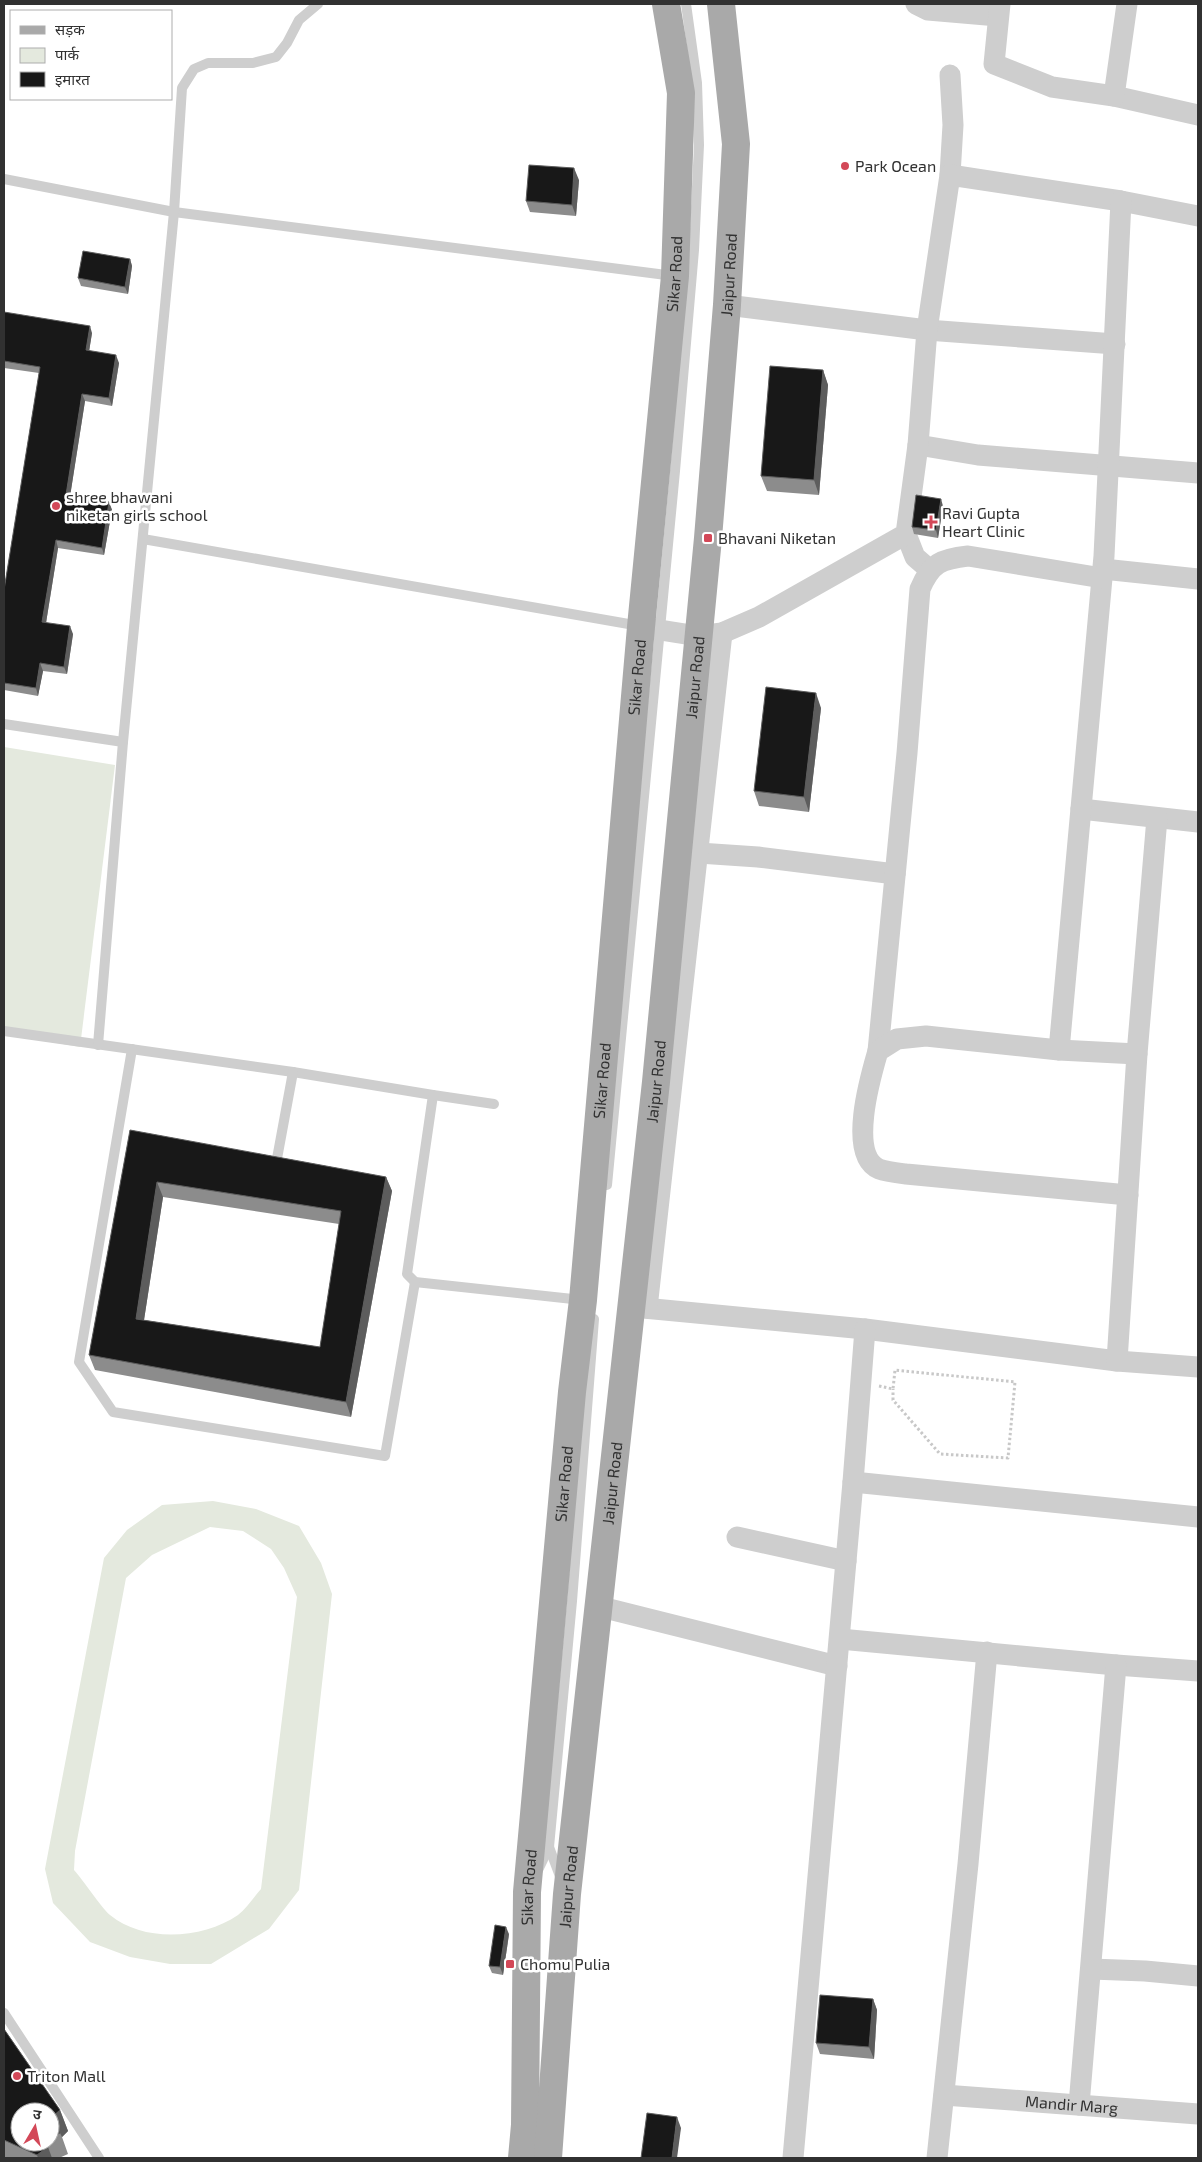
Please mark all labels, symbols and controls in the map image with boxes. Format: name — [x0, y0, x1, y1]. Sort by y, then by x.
legend — [10, 10, 172, 100]
text: सड़क — [55, 20, 85, 38]
text: पार्क — [55, 45, 79, 63]
text: इमारत — [55, 70, 90, 88]
place label: Park Ocean — [855, 156, 936, 175]
marker: Park Ocean — [839, 160, 851, 172]
street label: Jaipur Road — [716, 233, 740, 317]
street label: Sikar Road — [662, 235, 685, 313]
place label: shree bhawani niketan girls school — [66, 487, 208, 524]
marker: shree bhawani niketan girls school — [50, 500, 62, 512]
place label: Ravi Gupta Heart Clinic — [942, 503, 1025, 540]
marker: Ravi Gupta Heart Clinic — [924, 515, 938, 529]
place label: Bhavani Niketan — [718, 528, 836, 547]
marker: Bhavani Niketan — [702, 532, 714, 544]
street label: Jaipur Road — [681, 635, 708, 720]
street label: Sikar Road — [623, 638, 649, 716]
street label: Jaipur Road — [642, 1039, 669, 1124]
street label: Sikar Road — [589, 1042, 614, 1119]
street label: Jaipur Road — [598, 1441, 626, 1525]
street label: Sikar Road — [550, 1445, 576, 1523]
street label: Jaipur Road — [555, 1844, 581, 1929]
street label: Sikar Road — [517, 1848, 540, 1925]
place label: Chomu Pulia — [520, 1954, 610, 1973]
marker: Chomu Pulia — [504, 1958, 516, 1970]
place label: Triton Mall — [27, 2066, 106, 2085]
marker: Triton Mall — [11, 2070, 23, 2082]
street label: Mandir Marg — [1025, 2091, 1119, 2117]
north arrow — [10, 2102, 60, 2152]
text: उ — [32, 2105, 43, 2123]

